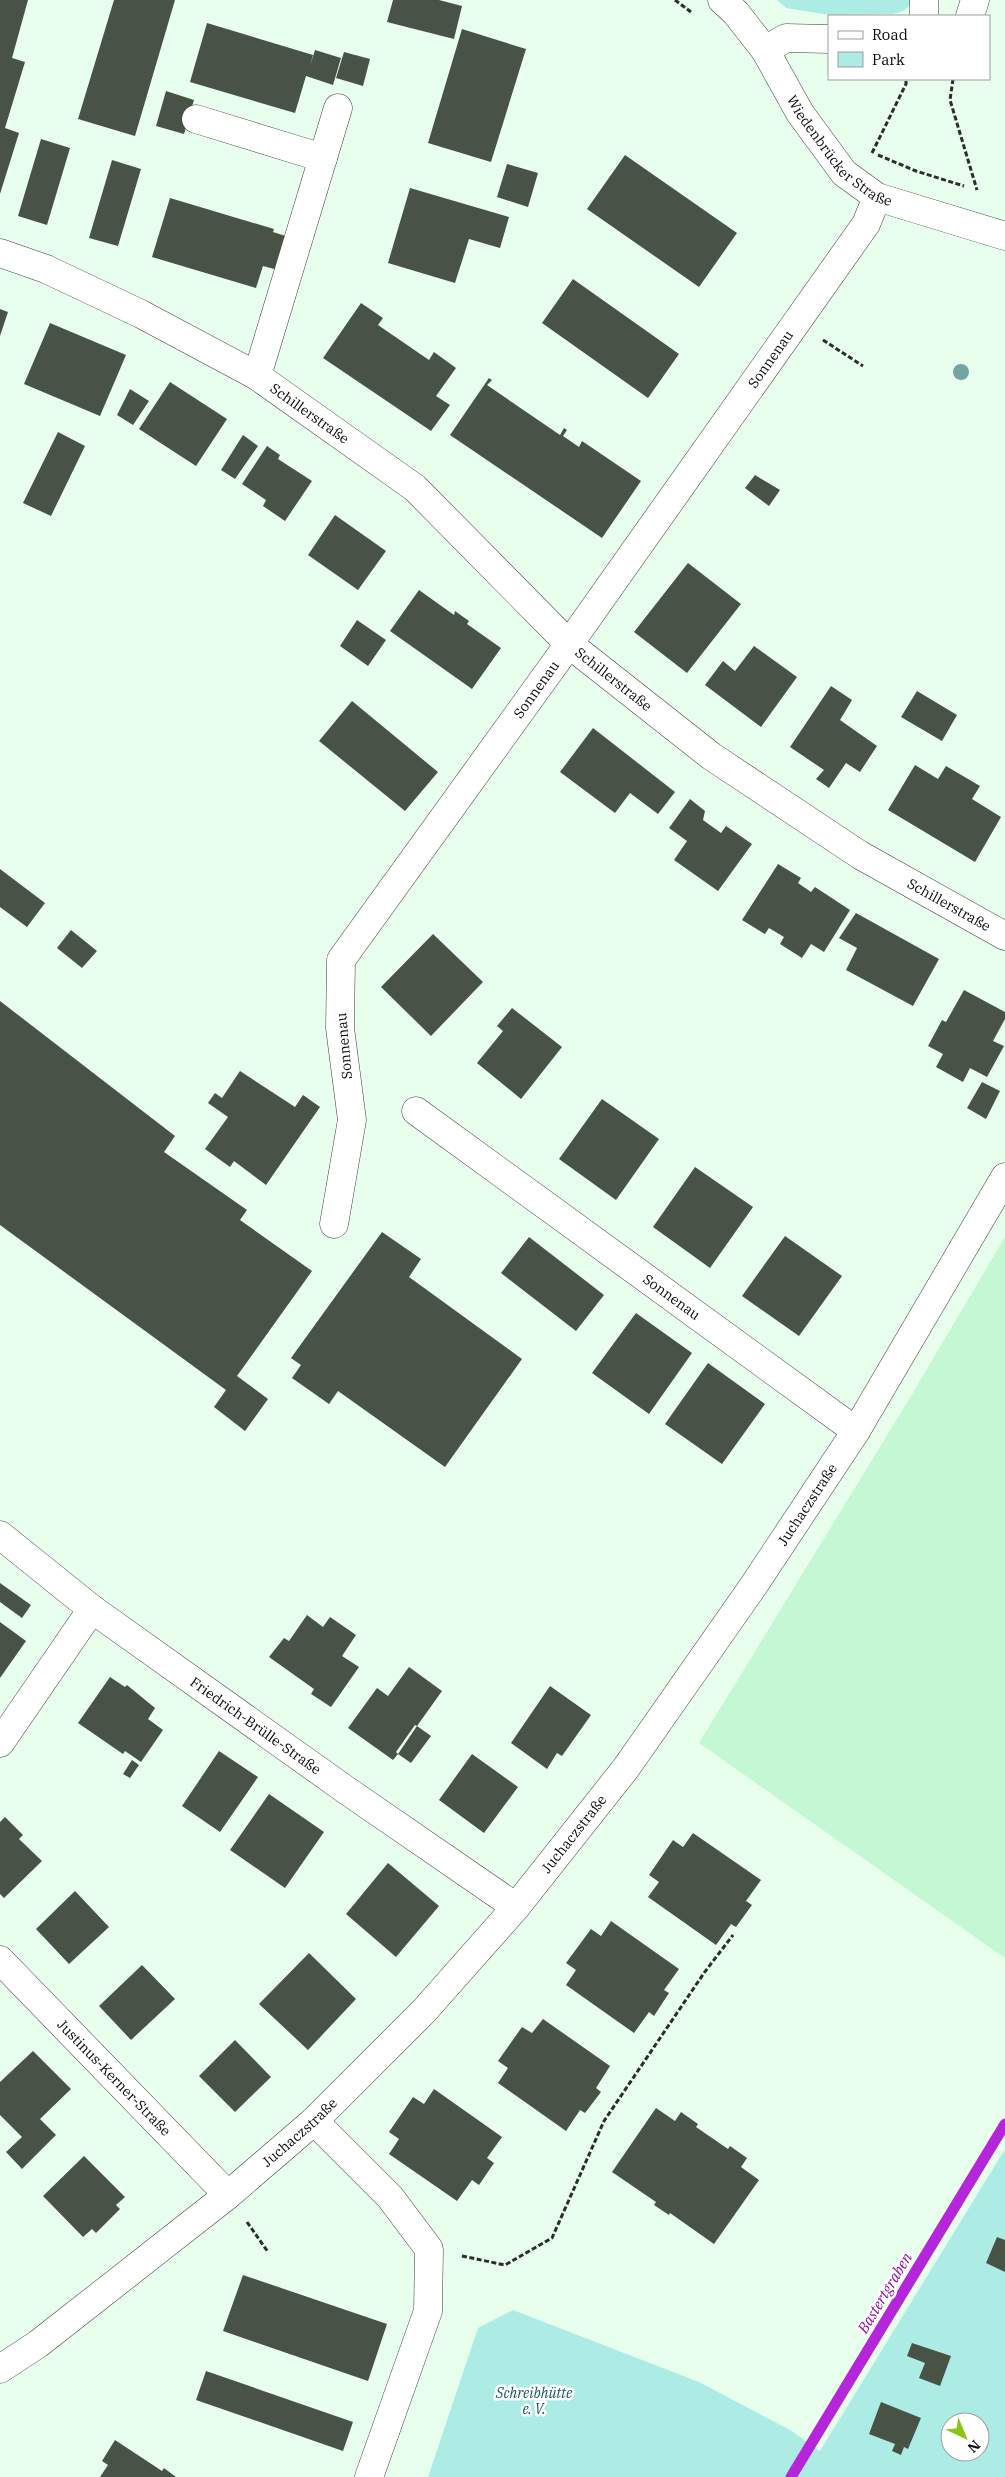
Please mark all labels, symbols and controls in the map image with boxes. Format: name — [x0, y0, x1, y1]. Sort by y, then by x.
legend — [828, 15, 990, 80]
text: Road — [872, 25, 908, 44]
text: Park — [872, 50, 905, 69]
street label: Wiedenbrücker Straße — [783, 92, 894, 210]
street label: Sonnenau — [744, 326, 797, 391]
street label: Schillerstraße — [267, 379, 353, 448]
street label: Schillerstraße — [572, 643, 656, 715]
street label: Sonnenau — [509, 657, 563, 722]
street label: Schillerstraße — [904, 874, 994, 935]
street label: Sonnenau — [332, 1012, 356, 1080]
street label: Sonnenau — [639, 1270, 704, 1324]
street label: Juchaczstraße — [774, 1460, 841, 1549]
street label: Friedrich-Brülle-Straße — [187, 1673, 325, 1778]
street label: Juchaczstraße — [537, 1791, 610, 1877]
street label: Justinus-Kerner-Straße — [54, 2016, 175, 2140]
street label: Juchaczstraße — [258, 2094, 341, 2171]
water label: Bastertgraben — [853, 2249, 916, 2337]
park label: Schreibhütte e. V. — [495, 2384, 573, 2418]
north arrow — [940, 2412, 990, 2462]
text: N — [964, 2436, 984, 2457]

